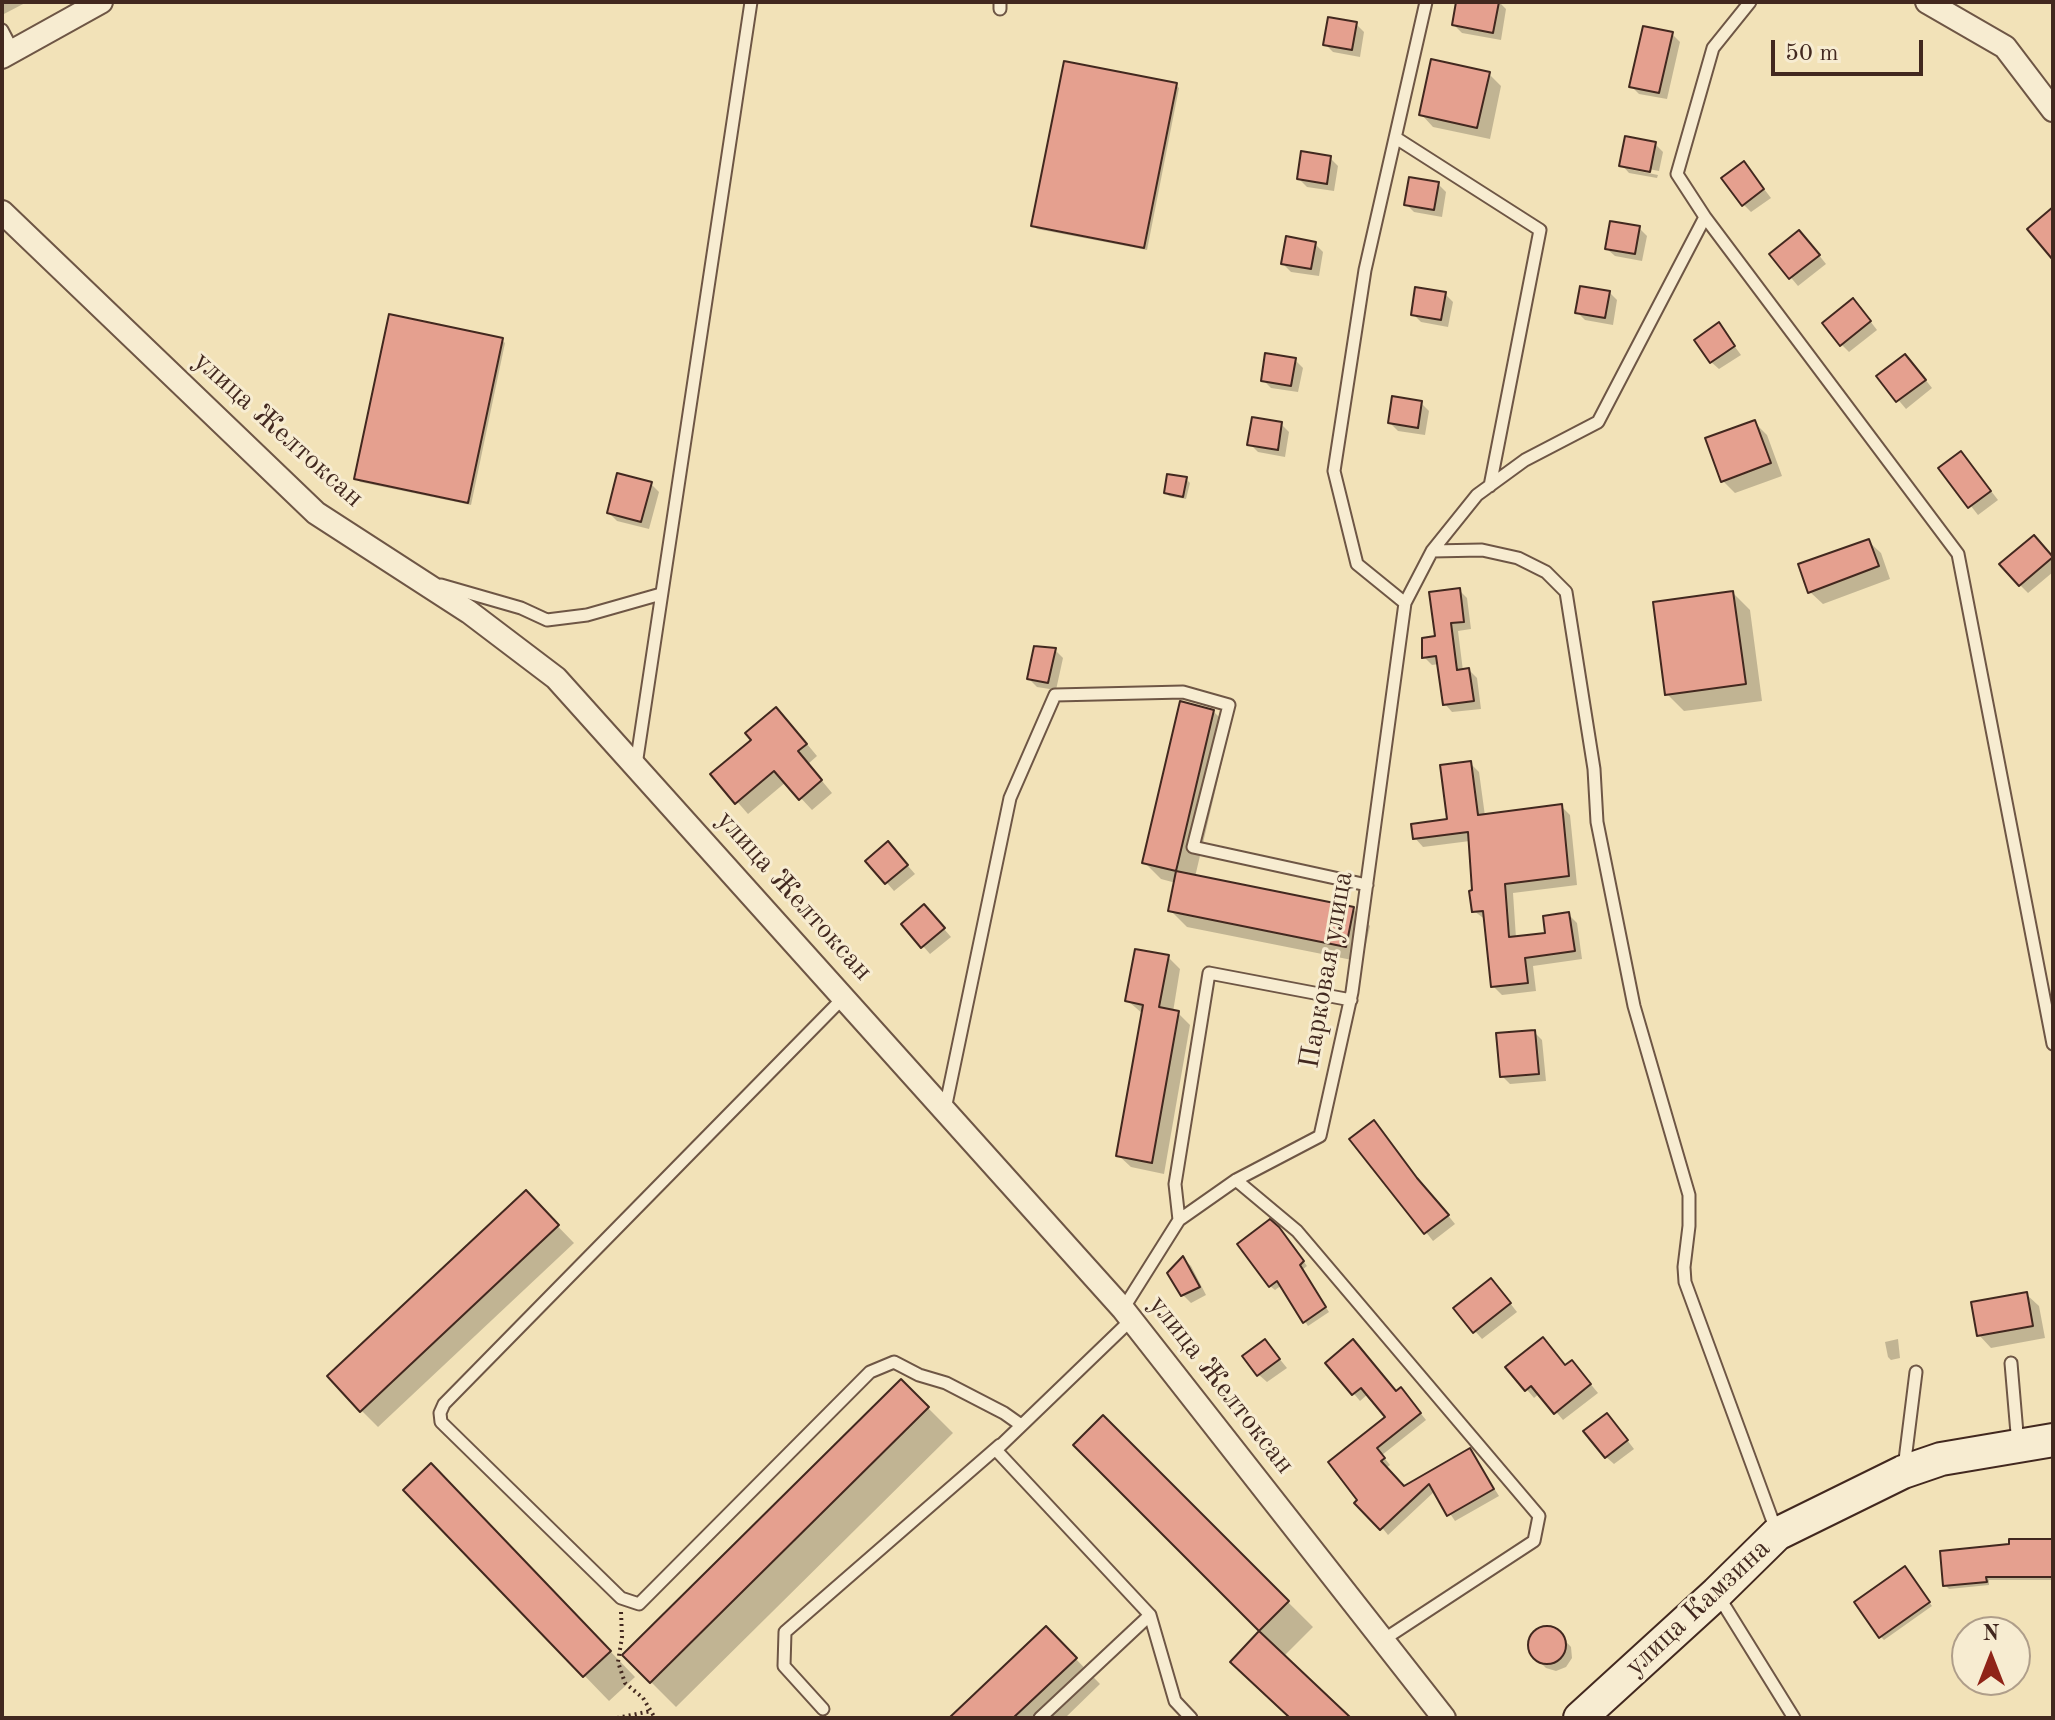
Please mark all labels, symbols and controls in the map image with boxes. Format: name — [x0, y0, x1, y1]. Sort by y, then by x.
scale bar — [1775, 24, 1927, 74]
text: 50 m — [1785, 42, 1839, 66]
street label: улица Желтоксан — [186, 345, 370, 515]
street label: улица Желтоксан — [709, 804, 879, 988]
street label: Парковая улица — [1293, 869, 1361, 1071]
street label: улица Желтоксан — [1141, 1289, 1301, 1481]
street label: улица Камзина — [1618, 1532, 1778, 1684]
north arrow — [1951, 1616, 2031, 1696]
text: N — [1983, 1623, 1999, 1645]

